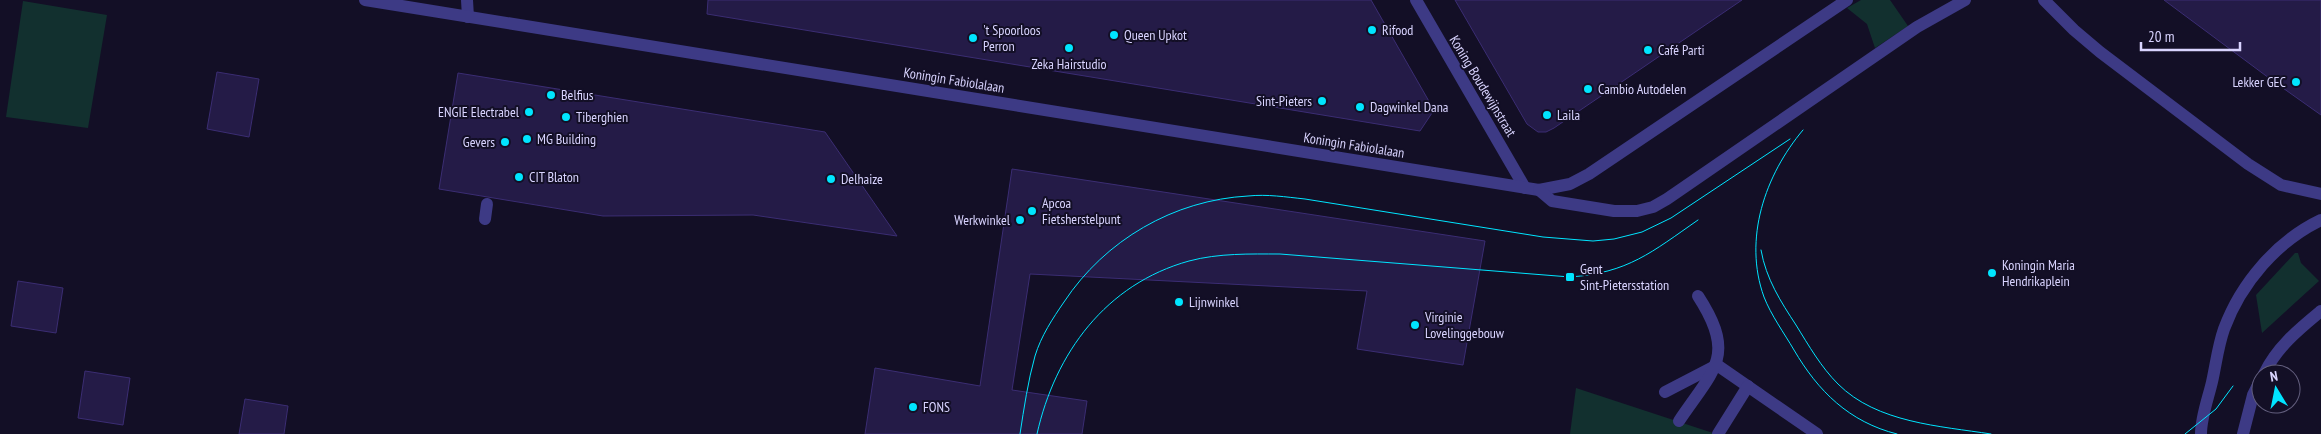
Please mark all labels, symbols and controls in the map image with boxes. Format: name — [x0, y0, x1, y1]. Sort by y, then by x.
scale bar — [2141, 20, 2240, 52]
place label: 't Spoorloos Perron — [983, 21, 1041, 55]
place label: Rifood — [1382, 21, 1413, 39]
marker: Rifood — [1366, 24, 1378, 36]
place label: Queen Upkot — [1124, 26, 1187, 44]
text: 20 m — [2148, 27, 2174, 46]
marker: Queen Upkot — [1108, 29, 1120, 41]
marker: 't Spoorloos Perron — [967, 32, 979, 44]
street label: Koning Boudewijnstraat — [1446, 32, 1520, 140]
place label: Café Parti — [1658, 41, 1705, 59]
marker: Zeka Hairstudio — [1063, 42, 1075, 54]
marker: Café Parti — [1642, 44, 1654, 56]
place label: Zeka Hairstudio — [1031, 55, 1107, 73]
street label: Koningin Fabiolalaan — [902, 63, 1006, 97]
place label: Lekker GEC — [2232, 73, 2287, 91]
marker: Lekker GEC — [2290, 76, 2302, 88]
place label: Cambio Autodelen — [1598, 80, 1686, 98]
marker: Cambio Autodelen — [1582, 83, 1594, 95]
place label: Belfius — [561, 86, 594, 104]
marker: Belfius — [545, 89, 557, 101]
place label: Sint-Pieters — [1256, 92, 1312, 110]
marker: Sint-Pieters — [1316, 95, 1328, 107]
place label: Dagwinkel Dana — [1370, 98, 1448, 116]
marker: Dagwinkel Dana — [1354, 101, 1366, 113]
place label: ENGIE Electrabel — [438, 103, 520, 121]
marker: ENGIE Electrabel — [523, 106, 535, 118]
place label: Laila — [1557, 106, 1580, 124]
place label: Tiberghien — [576, 108, 628, 126]
marker: Laila — [1541, 109, 1553, 121]
marker: Tiberghien — [560, 111, 572, 123]
street label: Koningin Fabiolalaan — [1302, 128, 1406, 162]
place label: MG Building — [537, 130, 596, 148]
place label: Gevers — [463, 133, 495, 151]
marker: MG Building — [521, 133, 533, 145]
marker: Gevers — [499, 136, 511, 148]
place label: CIT Blaton — [529, 168, 579, 186]
place label: Delhaize — [841, 170, 883, 188]
marker: CIT Blaton — [513, 171, 525, 183]
marker: Delhaize — [825, 173, 837, 185]
place label: Apcoa Fietsherstelpunt — [1042, 194, 1121, 228]
marker: Apcoa Fietsherstelpunt — [1026, 205, 1038, 217]
place label: Werkwinkel — [954, 211, 1011, 229]
marker: Werkwinkel — [1014, 214, 1026, 226]
place label: Koningin Maria Hendrikaplein — [2002, 256, 2075, 290]
place label: Gent Sint-Pietersstation — [1580, 260, 1669, 294]
marker: Koningin Maria Hendrikaplein — [1986, 267, 1998, 279]
marker: Gent Sint-Pietersstation — [1564, 271, 1576, 283]
place label: Lijnwinkel — [1189, 293, 1240, 311]
marker: Lijnwinkel — [1173, 296, 1185, 308]
place label: Virginie Lovelinggebouw — [1424, 308, 1505, 342]
marker: Virginie Lovelinggebouw — [1409, 319, 1421, 331]
north arrow — [2251, 364, 2301, 414]
text: N — [2268, 367, 2279, 386]
place label: FONS — [923, 398, 950, 416]
marker: FONS — [907, 401, 919, 413]

